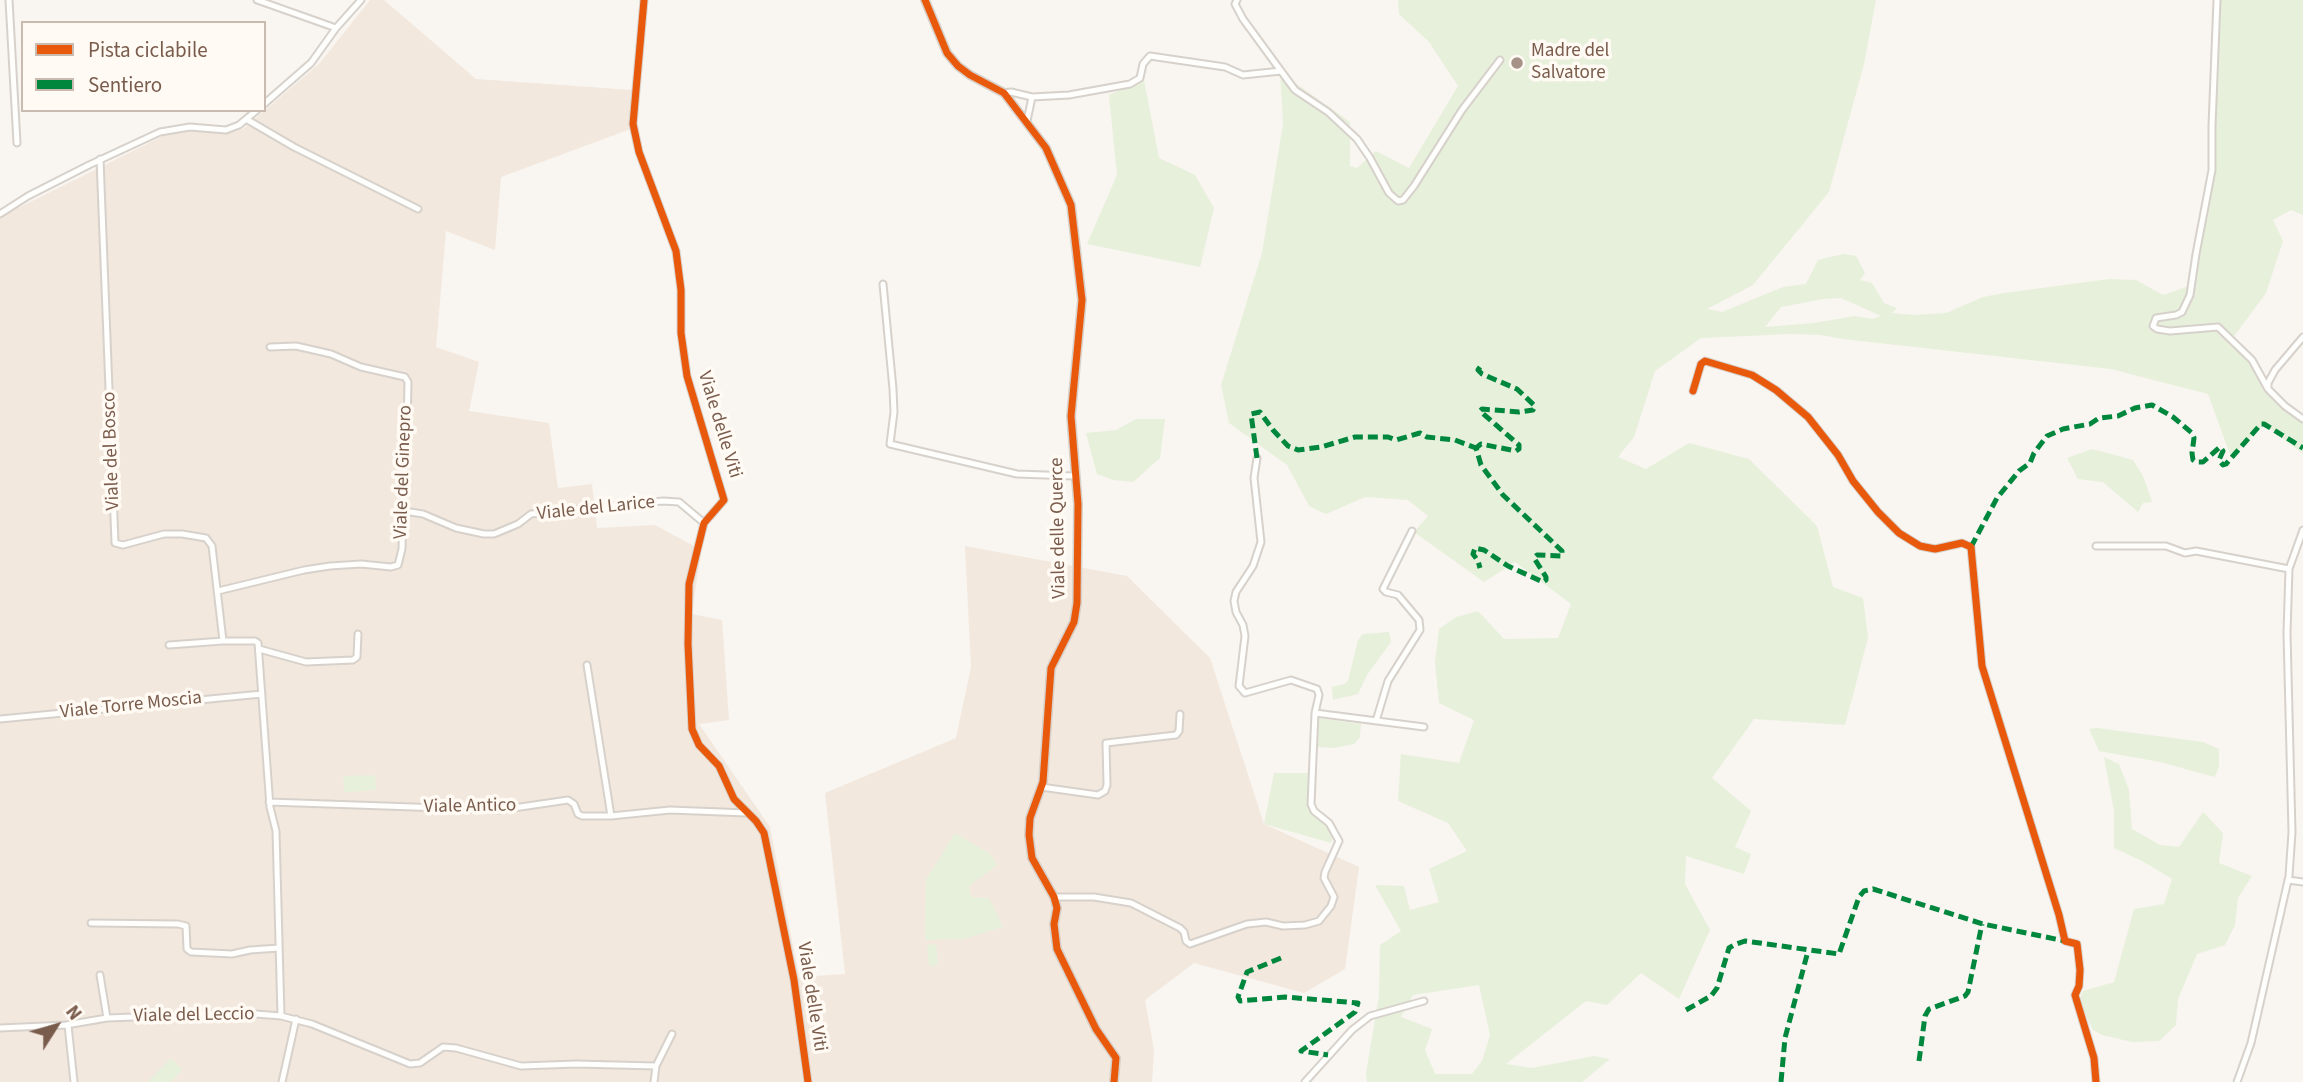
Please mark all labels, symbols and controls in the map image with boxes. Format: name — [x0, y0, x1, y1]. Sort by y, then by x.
legend — [21, 21, 266, 112]
text: Pista ciclabile — [88, 35, 208, 65]
place label: Madre del Salvatore — [1531, 41, 1609, 85]
marker: Madre del Salvatore — [1509, 55, 1525, 71]
text: Sentiero — [88, 70, 162, 100]
street label: Viale delle Viti — [692, 369, 746, 481]
street label: Viale del Bosco — [99, 391, 125, 511]
street label: Viale del Ginepro — [390, 405, 418, 539]
street label: Viale delle Querce — [1046, 457, 1072, 599]
street label: Viale del Larice — [536, 491, 656, 527]
street label: Viale Torre Moscia — [59, 687, 203, 725]
street label: Viale Antico — [424, 795, 516, 819]
street label: Viale delle Viti — [791, 941, 831, 1053]
north arrow — [21, 991, 91, 1061]
text: N — [59, 1000, 88, 1026]
street label: Viale del Leccio — [133, 1004, 255, 1028]

